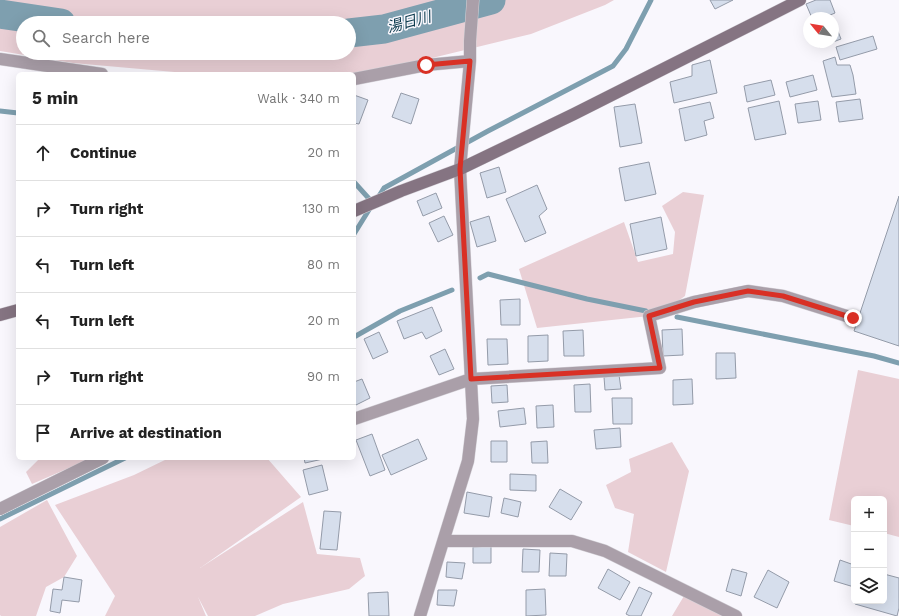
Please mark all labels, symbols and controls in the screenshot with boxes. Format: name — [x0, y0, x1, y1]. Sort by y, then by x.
water label: 湯日川 — [385, 7, 435, 37]
north arrow — [803, 12, 839, 48]
search box — [16, 16, 356, 60]
icon: search — [30, 27, 52, 49]
text: Search here — [62, 29, 150, 47]
route start — [417, 56, 435, 74]
text: 5 min — [32, 88, 78, 108]
text: Walk · 340 m — [257, 91, 340, 106]
icon: ahead — [32, 142, 54, 164]
text: Continue — [70, 144, 137, 162]
text: 20 m — [308, 145, 340, 160]
icon: right — [32, 198, 54, 220]
text: Turn right — [70, 200, 143, 218]
text: 130 m — [302, 201, 340, 216]
icon: left — [32, 254, 54, 276]
text: Turn left — [70, 256, 134, 274]
text: 80 m — [307, 257, 340, 272]
route end — [844, 309, 862, 327]
icon: left — [32, 310, 54, 332]
text: Turn left — [70, 312, 134, 330]
text: 20 m — [308, 313, 340, 328]
icon: right — [32, 366, 54, 388]
text: Turn right — [70, 368, 143, 386]
text: 90 m — [307, 369, 340, 384]
icon: arrive — [32, 422, 54, 444]
text: Arrive at destination — [70, 424, 222, 442]
map controls — [851, 496, 887, 604]
button: + — [851, 496, 887, 532]
button: − — [851, 532, 887, 568]
button: layers — [851, 568, 887, 604]

